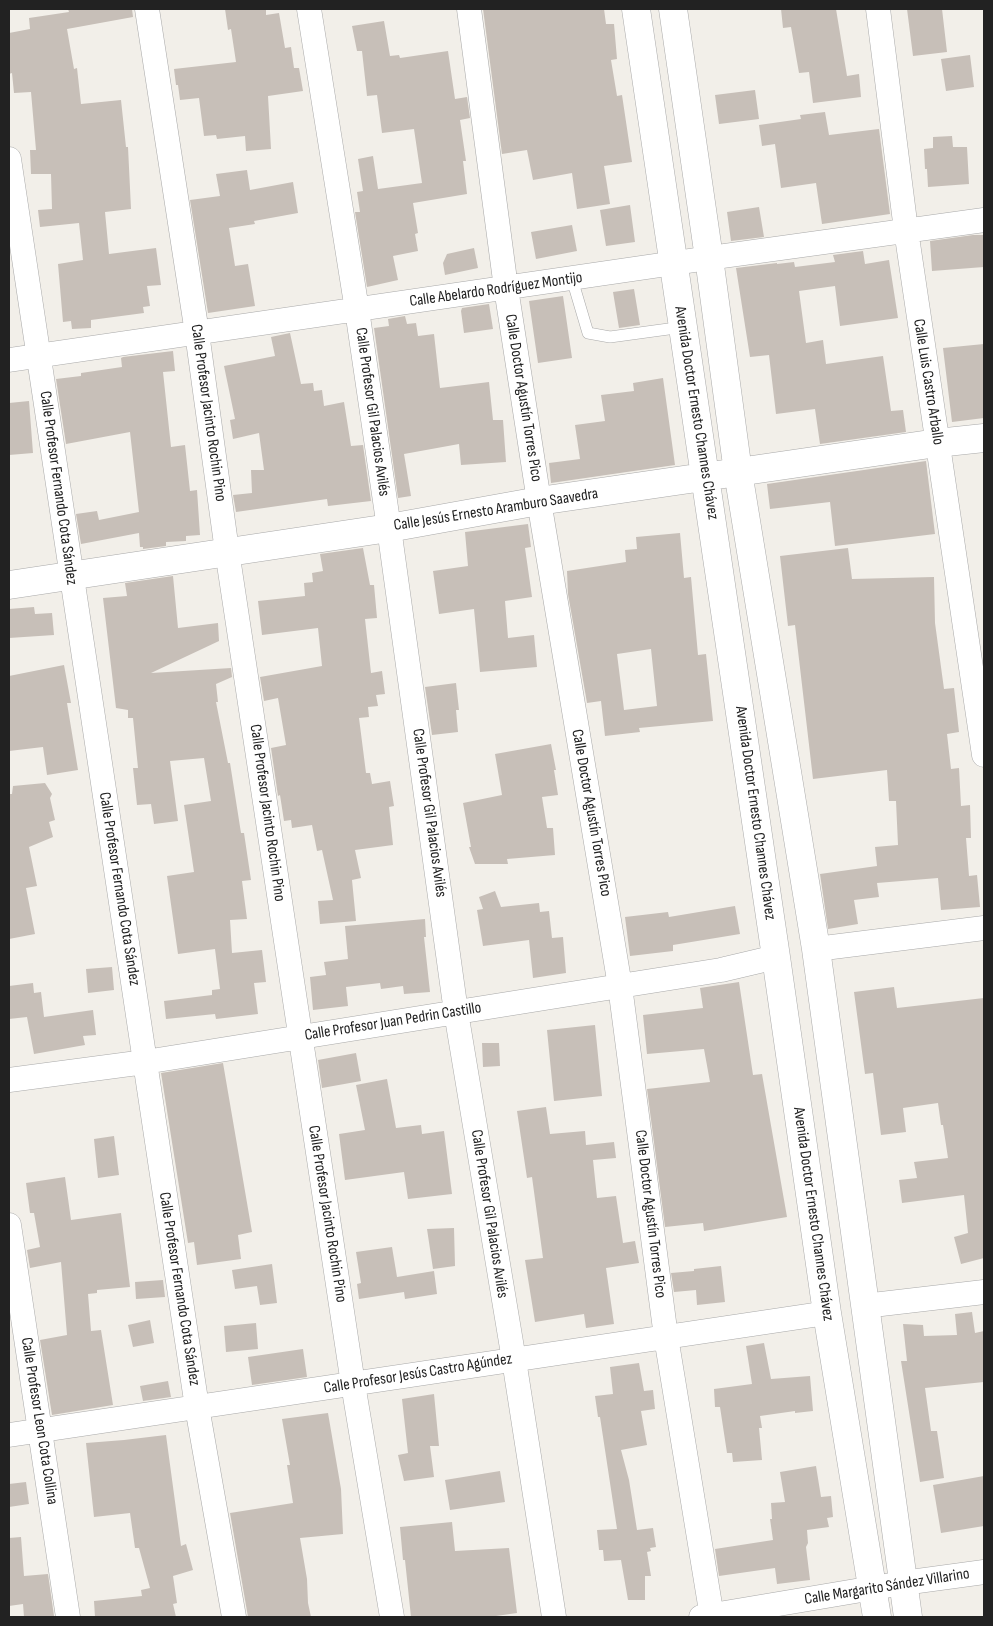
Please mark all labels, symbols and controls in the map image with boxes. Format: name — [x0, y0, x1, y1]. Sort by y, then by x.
street label: Calle Abelardo Rodríguez Montijo — [408, 268, 584, 312]
street label: Avenida Doctor Ernesto Channes Chávez — [670, 305, 722, 521]
street label: Calle Doctor Agustín Torres Pico — [500, 313, 546, 483]
street label: Calle Luis Castro Arballo — [909, 318, 947, 446]
street label: Calle Profesor Jacinto Rochin Pino — [186, 323, 230, 503]
street label: Calle Profesor Gil Palacios Avilés — [351, 326, 393, 498]
street label: Calle Profesor Fernando Cota Sández — [35, 390, 81, 586]
street label: Calle Jesús Ernesto Aramburo Saavedra — [392, 484, 600, 536]
street label: Avenida Doctor Ernesto Channes Chávez — [730, 705, 780, 921]
street label: Calle Profesor Jacinto Rochin Pino — [245, 723, 289, 903]
street label: Calle Profesor Gil Palacios Avilés — [408, 727, 450, 899]
street label: Calle Doctor Agustín Torres Pico — [567, 728, 615, 898]
street label: Calle Profesor Fernando Cota Sández — [94, 791, 144, 987]
street label: Calle Profesor Juan Pedrin Castillo — [303, 999, 483, 1045]
street label: Avenida Doctor Ernesto Channes Chávez — [788, 1106, 838, 1322]
street label: Calle Profesor Jacinto Rochin Pino — [304, 1124, 350, 1304]
street label: Calle Profesor Gil Palacios Avilés — [466, 1128, 512, 1300]
street label: Calle Doctor Agustín Torres Pico — [630, 1129, 670, 1299]
street label: Calle Profesor Fernando Cota Sández — [154, 1191, 204, 1387]
street label: Calle Profesor Leon Cota Collina — [16, 1336, 62, 1506]
street label: Calle Profesor Jesús Castro Agúndez — [322, 1350, 514, 1398]
street label: Calle Margarito Sández Villarino — [803, 1564, 971, 1610]

